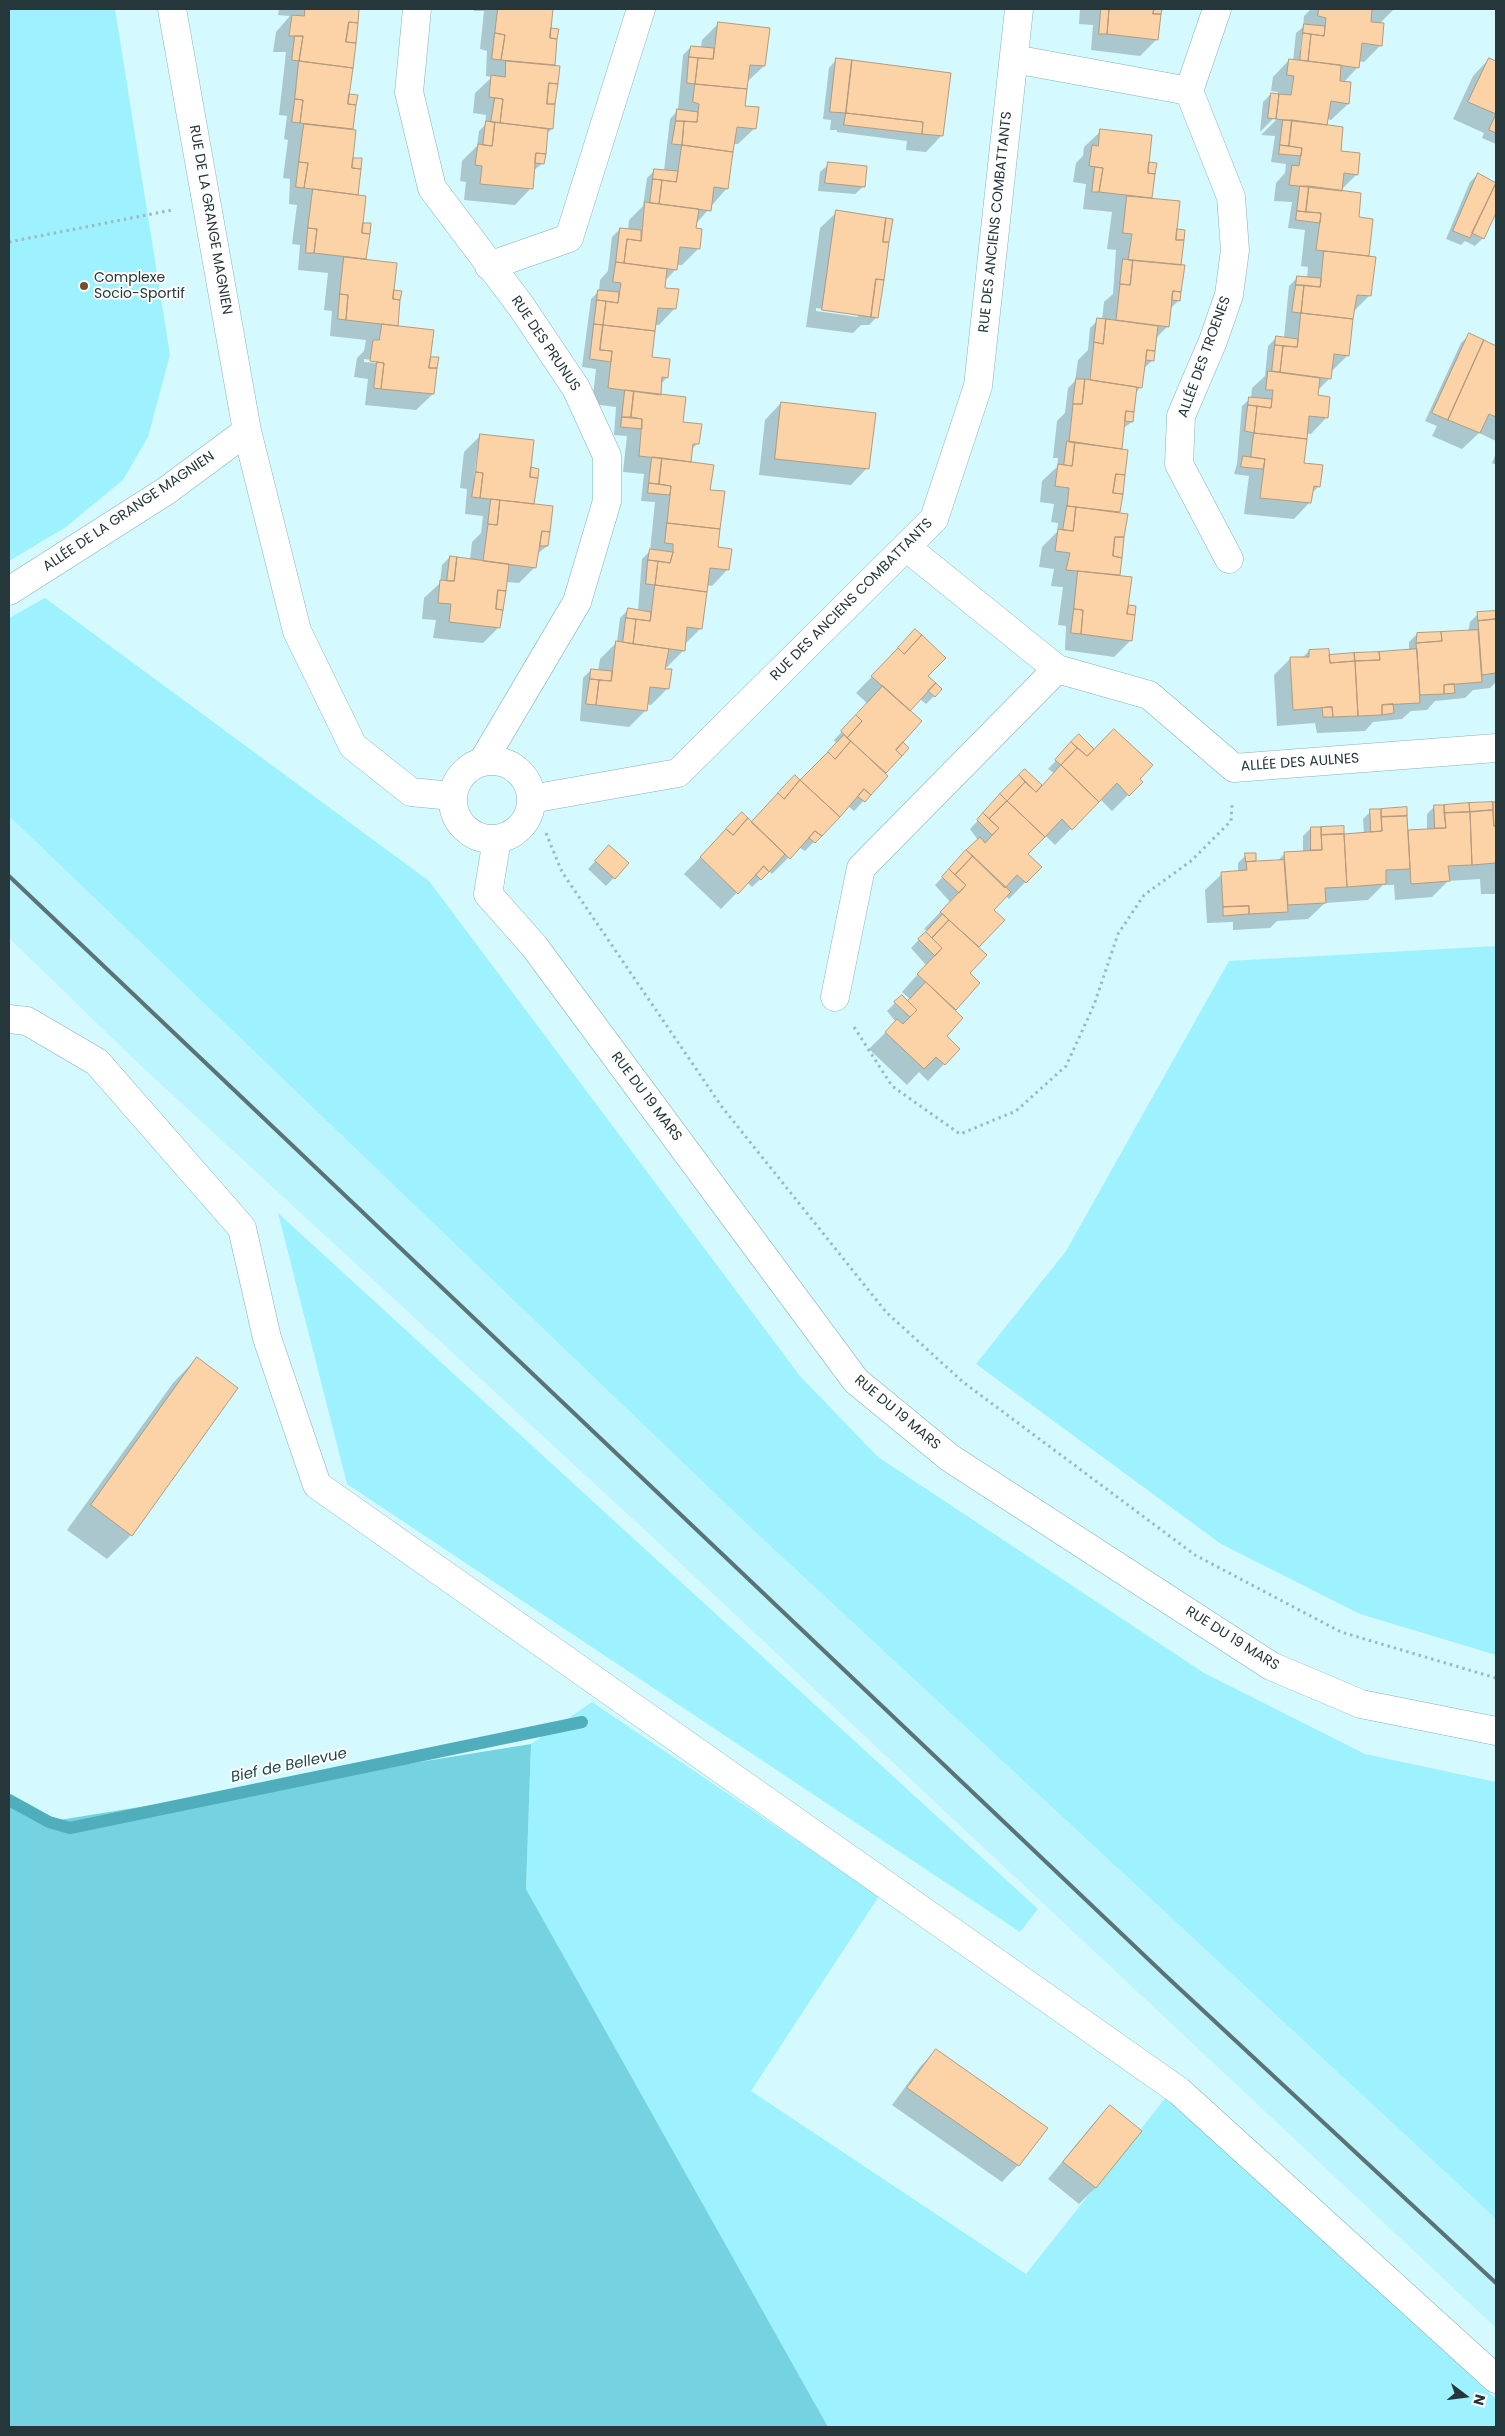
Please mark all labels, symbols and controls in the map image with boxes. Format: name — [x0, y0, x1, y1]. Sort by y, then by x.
street label: RUE DES ANCIENS COMBATTANTS — [976, 110, 1016, 334]
street label: RUE DE LA GRANGE MAGNIEN — [185, 124, 235, 316]
place label: Complexe Socio-Sportif — [94, 270, 185, 302]
marker: Complexe Socio-Sportif — [78, 280, 90, 292]
street label: RUE DES PRUNUS — [507, 293, 583, 395]
street label: ALLÉE DES TROENES — [1175, 294, 1235, 420]
street label: ALLÉE DE LA GRANGE MAGNIEN — [40, 448, 218, 576]
street label: RUE DES ANCIENS COMBATTANTS — [767, 515, 937, 685]
street label: ALLÉE DES AULNES — [1240, 750, 1360, 776]
street label: RUE DU 19 MARS — [607, 1049, 685, 1145]
street label: RUE DU 19 MARS — [851, 1372, 943, 1454]
street label: RUE DU 19 MARS — [1182, 1603, 1282, 1675]
water label: Bief de Bellevue — [229, 1745, 349, 1787]
north arrow — [1440, 2371, 1490, 2421]
text: N — [1468, 2392, 1491, 2408]

